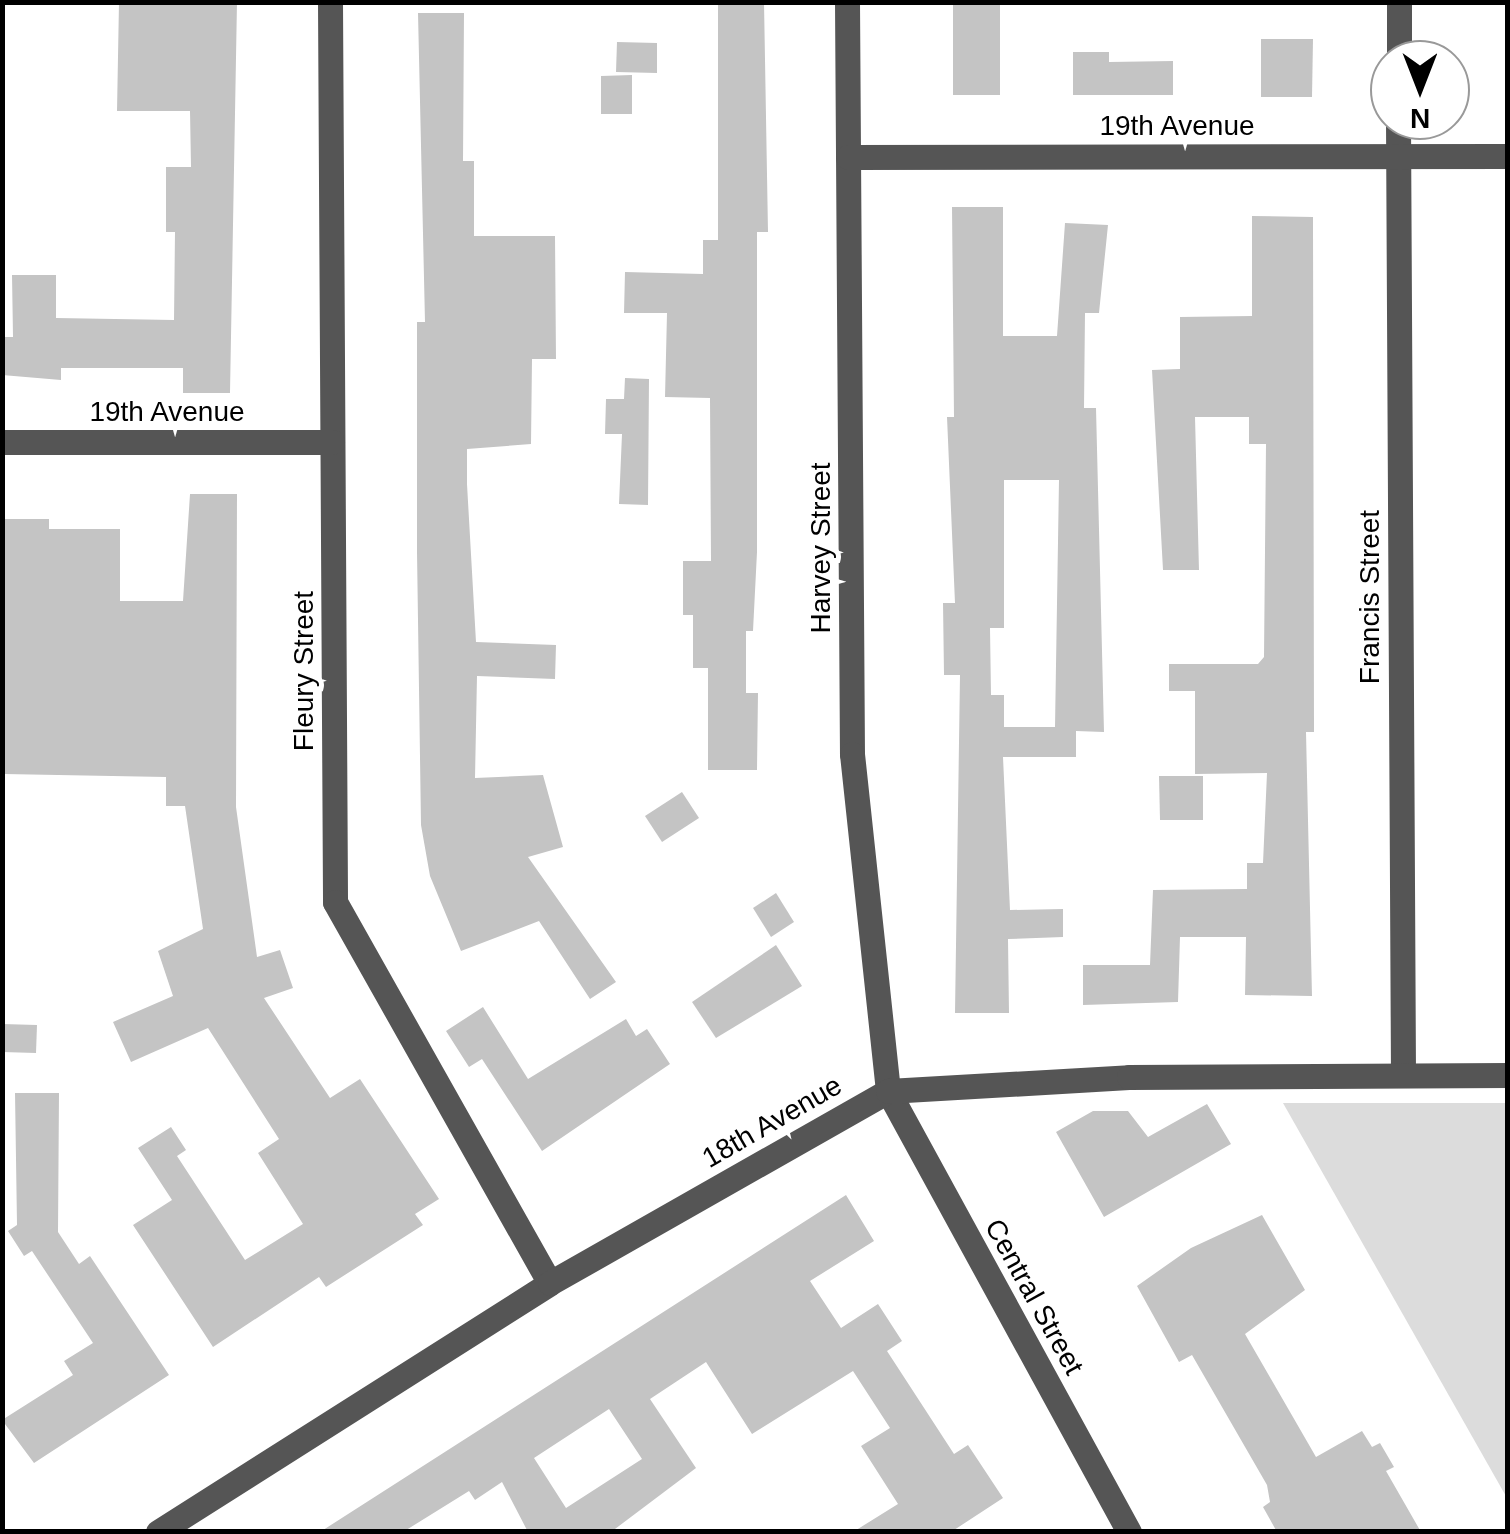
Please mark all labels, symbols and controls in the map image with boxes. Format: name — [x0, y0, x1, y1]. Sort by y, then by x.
north arrow — [1370, 40, 1470, 140]
text: N — [1410, 103, 1430, 134]
street label: 19th Avenue — [1099, 109, 1255, 143]
street label: 19th Avenue — [89, 395, 245, 429]
street label: Harvey Street — [804, 462, 838, 634]
street label: Francis Street — [1353, 510, 1387, 684]
street label: Fleury Street — [287, 591, 321, 751]
street label: 18th Avenue — [696, 1068, 848, 1176]
street label: Central Street — [977, 1213, 1091, 1381]

